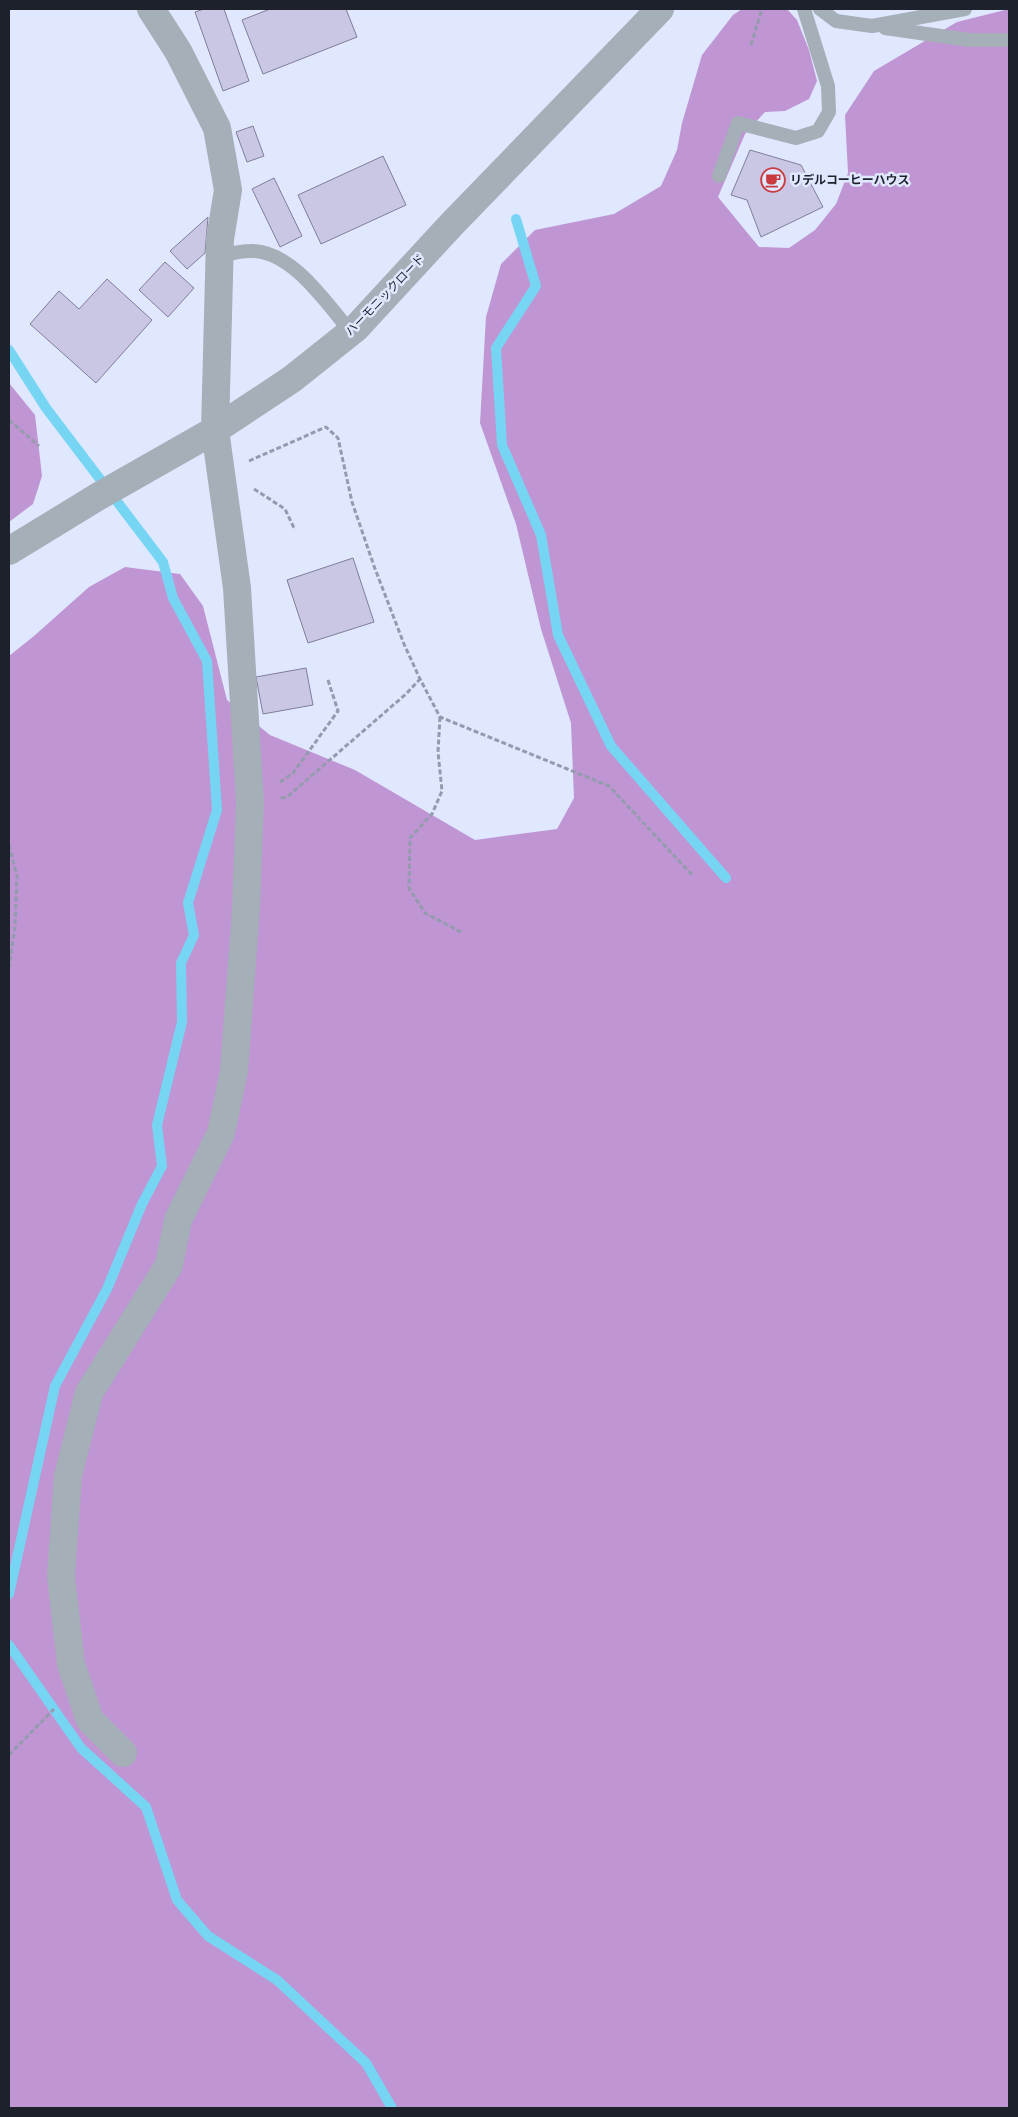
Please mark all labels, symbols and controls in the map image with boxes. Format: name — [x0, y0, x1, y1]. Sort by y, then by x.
cafe icon: リデルコーヒーハウス — [760, 167, 786, 193]
place label: リデルコーヒーハウス — [790, 170, 910, 189]
street label: ハーモニックロード — [340, 249, 429, 340]

